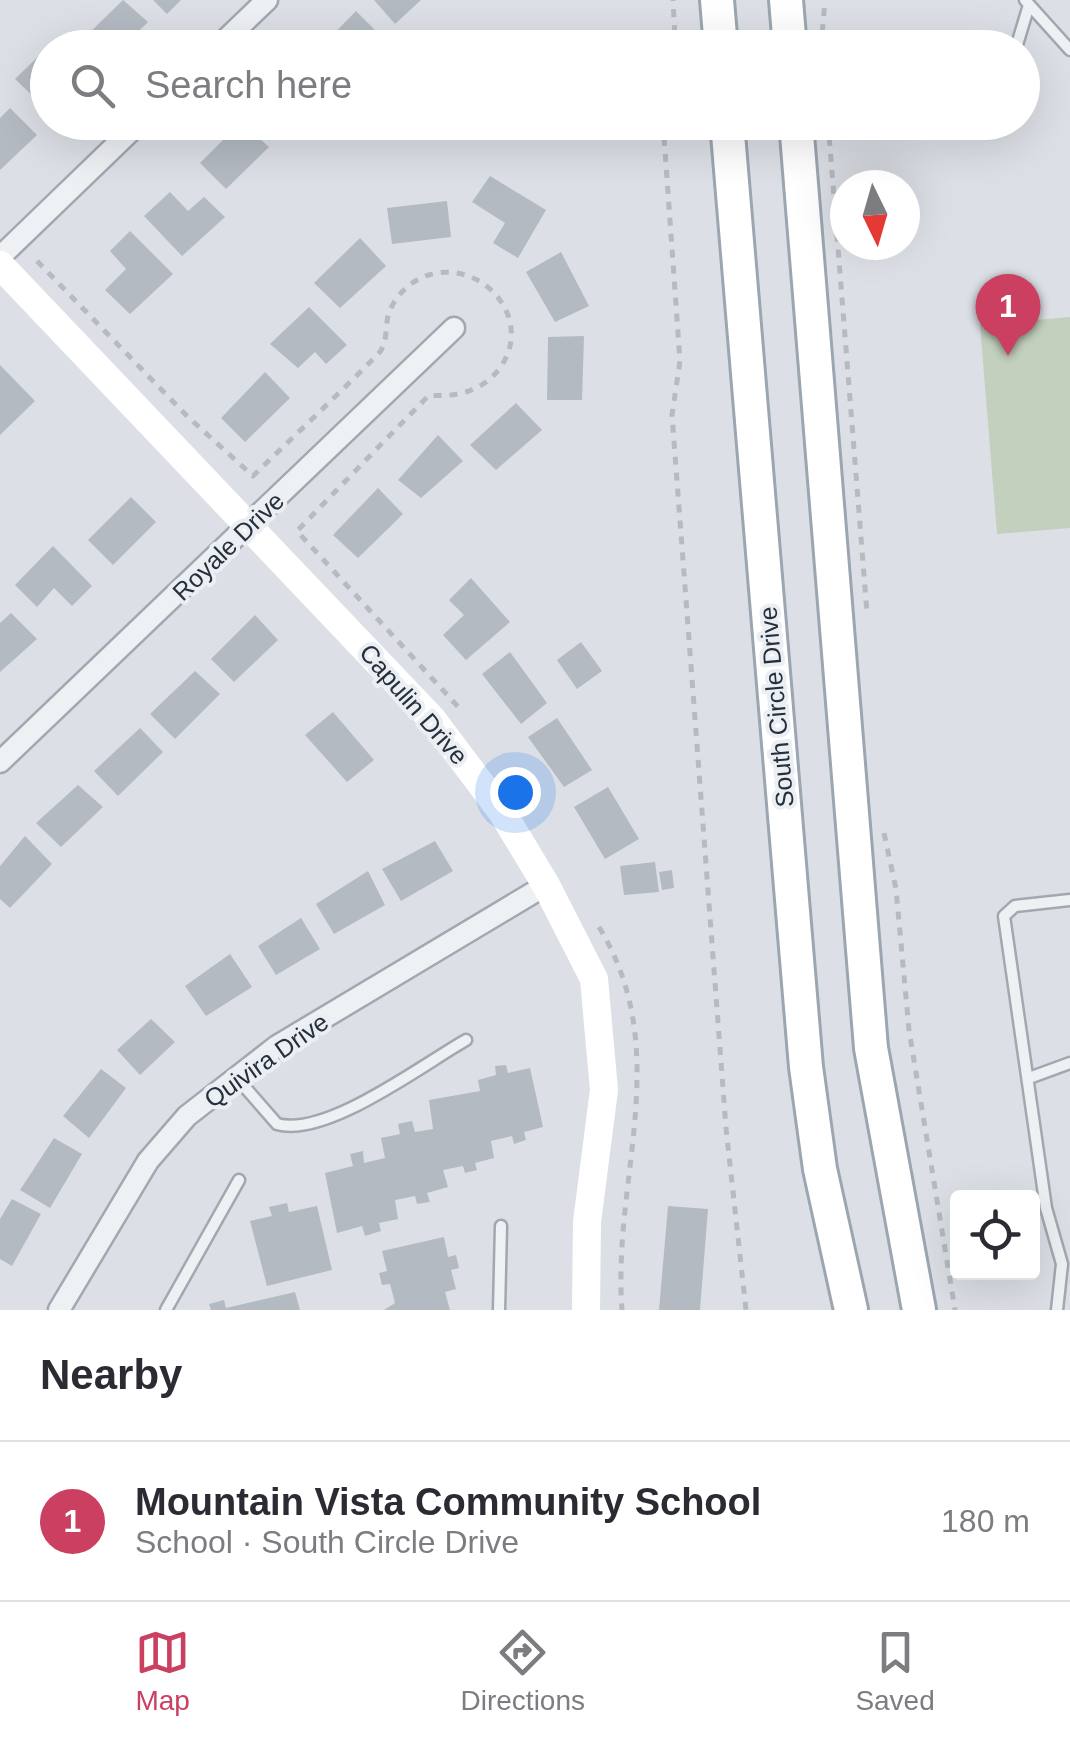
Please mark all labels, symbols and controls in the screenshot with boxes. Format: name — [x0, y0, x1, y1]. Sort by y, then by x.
search box — [30, 30, 1040, 140]
icon: search — [65, 58, 120, 113]
text: Search here — [145, 64, 352, 106]
north arrow — [830, 170, 920, 260]
pin: 1 — [976, 274, 1040, 356]
street label: Royale Drive — [167, 486, 289, 606]
street label: South Circle Drive — [753, 605, 799, 809]
street label: Capulin Drive — [354, 638, 474, 770]
your location — [490, 767, 541, 818]
street label: Quivira Drive — [199, 1007, 333, 1113]
map controls — [950, 1190, 1040, 1280]
button: locate — [950, 1190, 1040, 1280]
text: Nearby — [40, 1351, 182, 1398]
text: Mountain Vista Community School — [135, 1481, 761, 1523]
text: 1 — [64, 1503, 81, 1539]
text: 180 m — [941, 1503, 1030, 1539]
text: School · South Circle Drive — [135, 1524, 519, 1560]
tab: Map — [135, 1625, 190, 1717]
tab: Directions — [461, 1625, 585, 1717]
tab: Saved — [855, 1625, 935, 1717]

